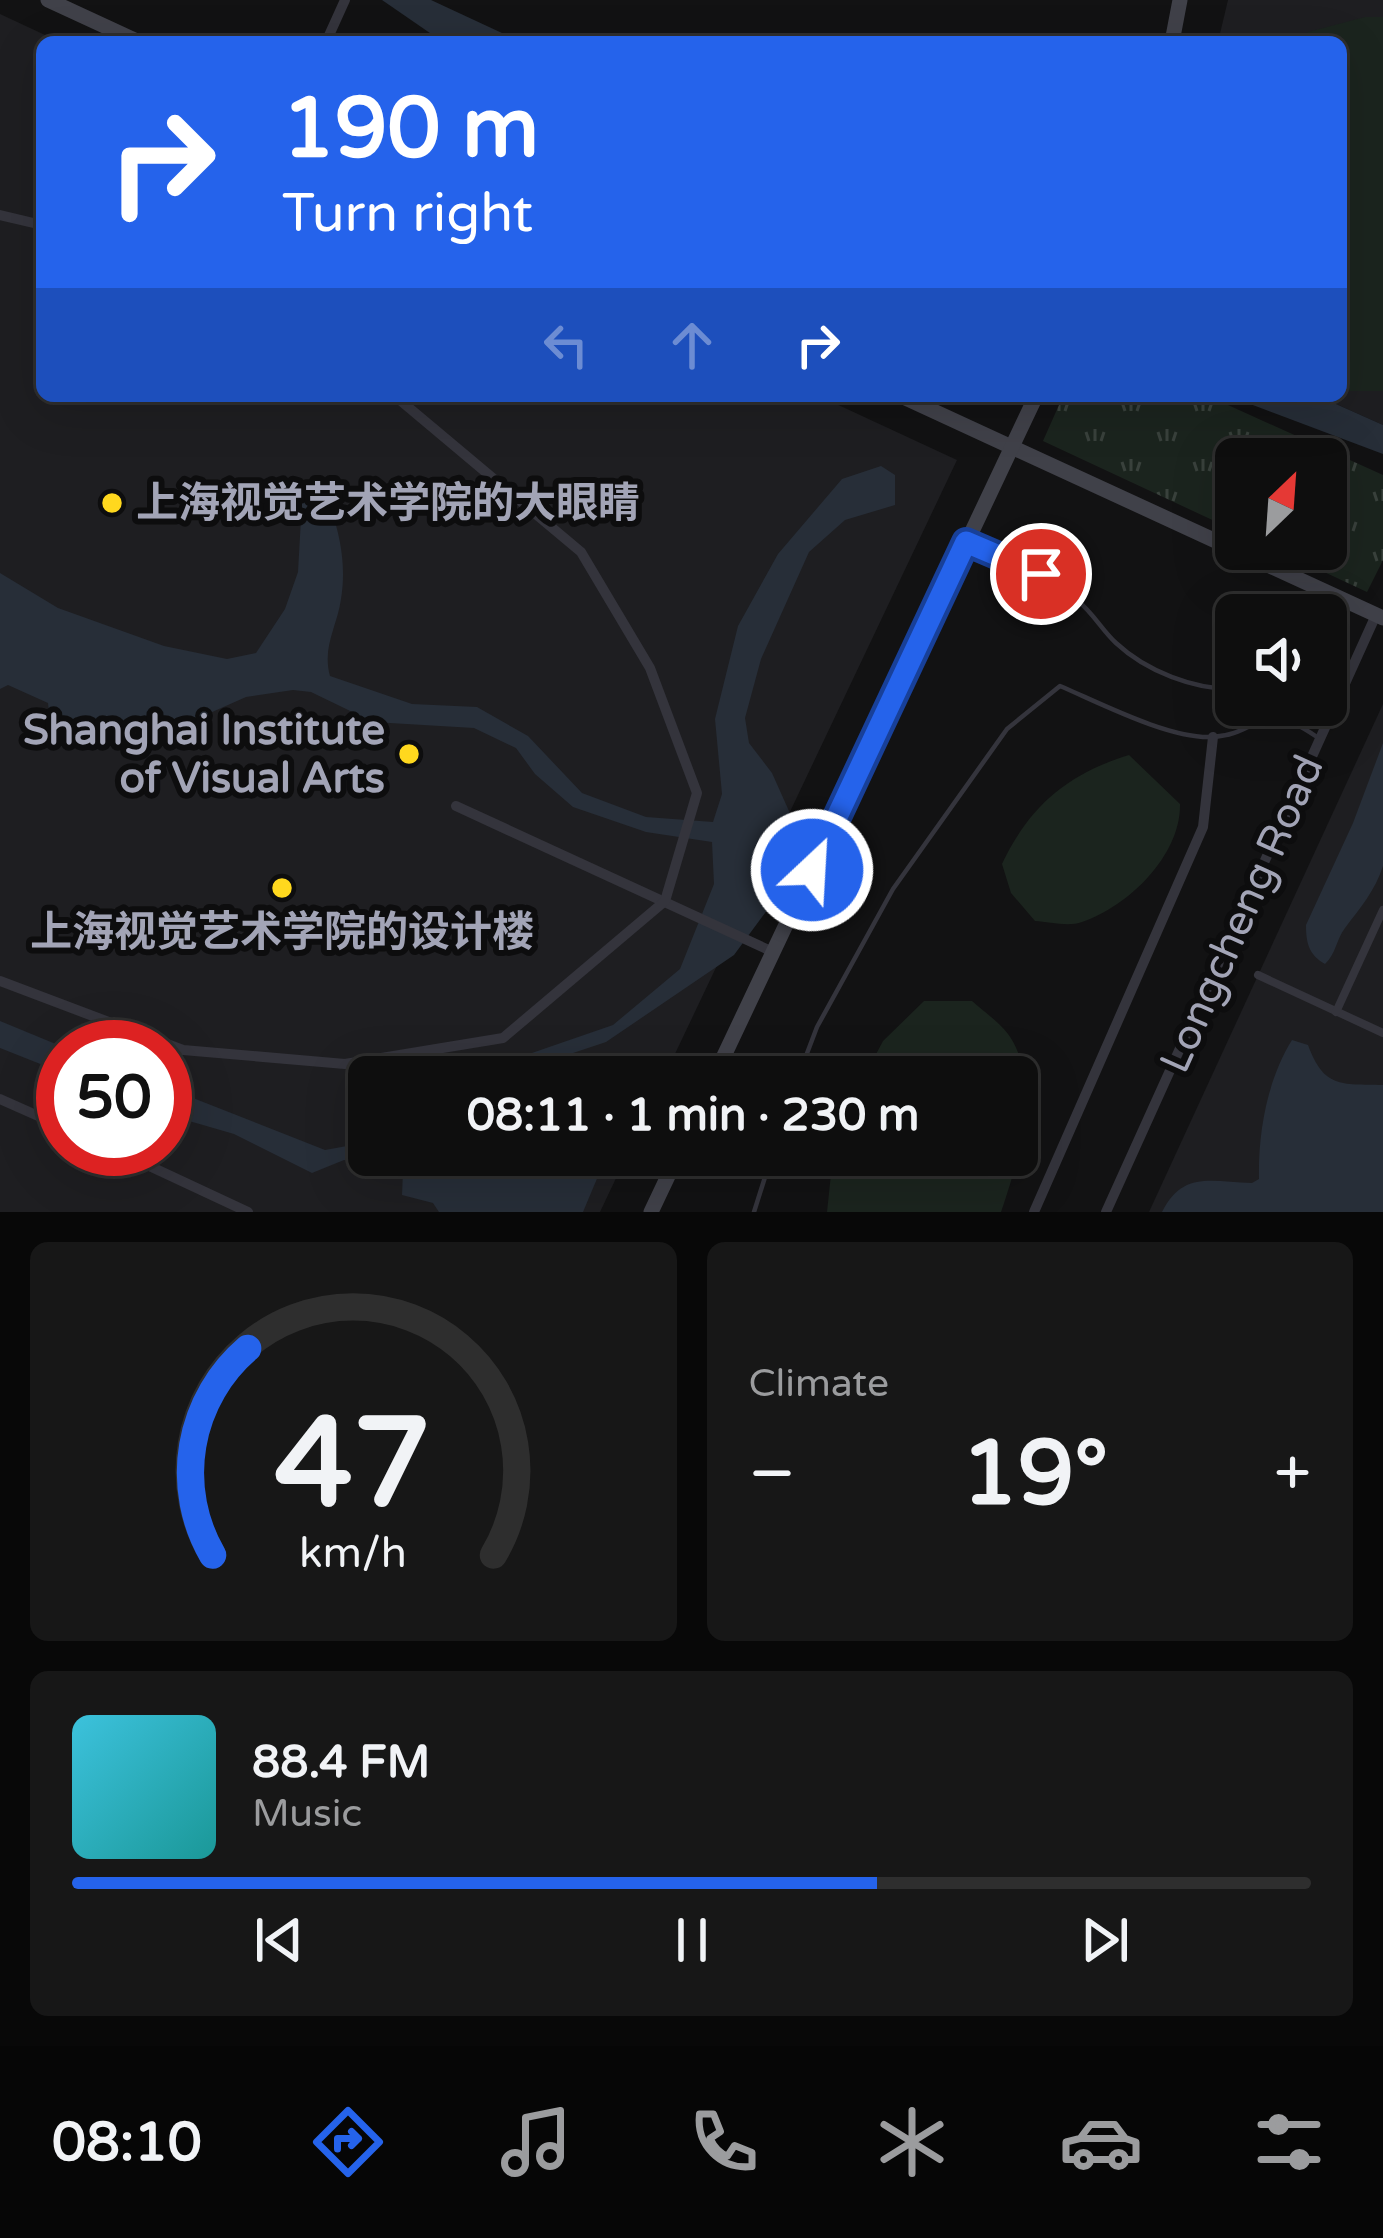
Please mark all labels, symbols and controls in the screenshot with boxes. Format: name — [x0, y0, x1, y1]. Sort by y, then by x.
text: 190 m — [282, 79, 539, 180]
icon: right — [84, 84, 240, 240]
text: Turn right — [282, 181, 533, 246]
icon: left — [533, 312, 599, 378]
icon: ahead — [659, 312, 725, 378]
icon: right — [785, 312, 851, 378]
north arrow — [1215, 438, 1347, 570]
map controls — [1215, 438, 1347, 726]
place label: 上海视觉艺术学院的大眼睛 — [136, 478, 640, 529]
marker: 上海视觉艺术学院的大眼睛 — [99, 490, 125, 516]
pin — [990, 523, 1092, 625]
icon: arrive — [1008, 541, 1074, 607]
button: sound — [1215, 594, 1347, 726]
place label: Shanghai Institute of Visual Arts — [23, 705, 385, 804]
marker: Shanghai Institute of Visual Arts — [396, 741, 422, 767]
street label: Longcheng Road — [1149, 747, 1335, 1081]
position arrow — [749, 807, 875, 933]
marker: 上海视觉艺术学院的设计楼 — [269, 875, 295, 901]
place label: 上海视觉艺术学院的设计楼 — [30, 907, 534, 958]
speed limit sign: 50 — [36, 1020, 192, 1176]
text: 08:11 · 1 min · 230 m — [467, 1089, 919, 1143]
text: Climate — [749, 1360, 889, 1407]
text: 47 — [275, 1389, 432, 1540]
text: 19° — [961, 1420, 1108, 1529]
text: − — [749, 1434, 796, 1514]
text: + — [1274, 1434, 1311, 1514]
text: km/h — [299, 1527, 407, 1578]
text: 88.4 FM — [252, 1736, 430, 1790]
text: Music — [252, 1790, 362, 1837]
icon: previous — [246, 1907, 312, 1973]
icon: pause — [659, 1907, 725, 1973]
icon: next — [1072, 1907, 1138, 1973]
icon: directions — [306, 2100, 390, 2184]
icon: music — [494, 2100, 578, 2184]
icon: phone — [682, 2100, 766, 2184]
icon: climate — [870, 2100, 954, 2184]
icon: car — [1059, 2100, 1143, 2184]
icon: filters — [1247, 2100, 1331, 2184]
text: 08:10 — [52, 2110, 202, 2175]

